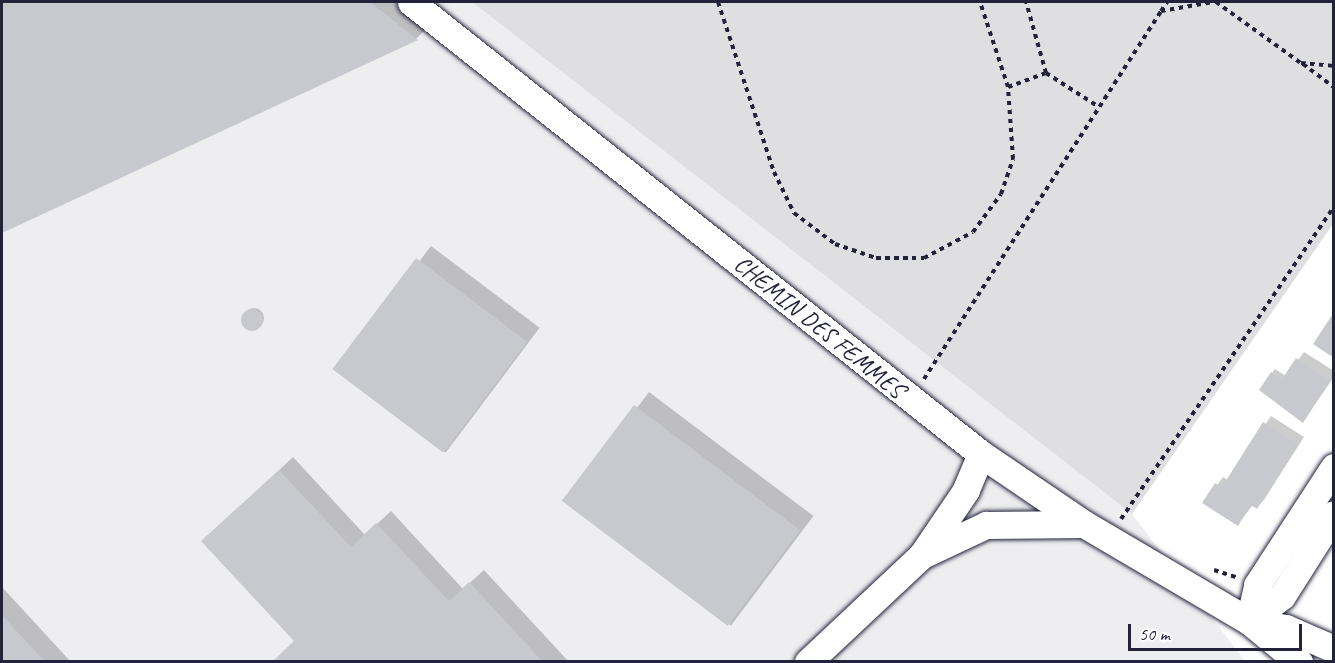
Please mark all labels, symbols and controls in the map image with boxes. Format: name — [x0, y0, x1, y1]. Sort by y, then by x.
street label: CHEMIN DES FEMMES — [728, 250, 910, 404]
scale bar — [1131, 612, 1305, 650]
text: 50 m — [1139, 623, 1170, 645]

